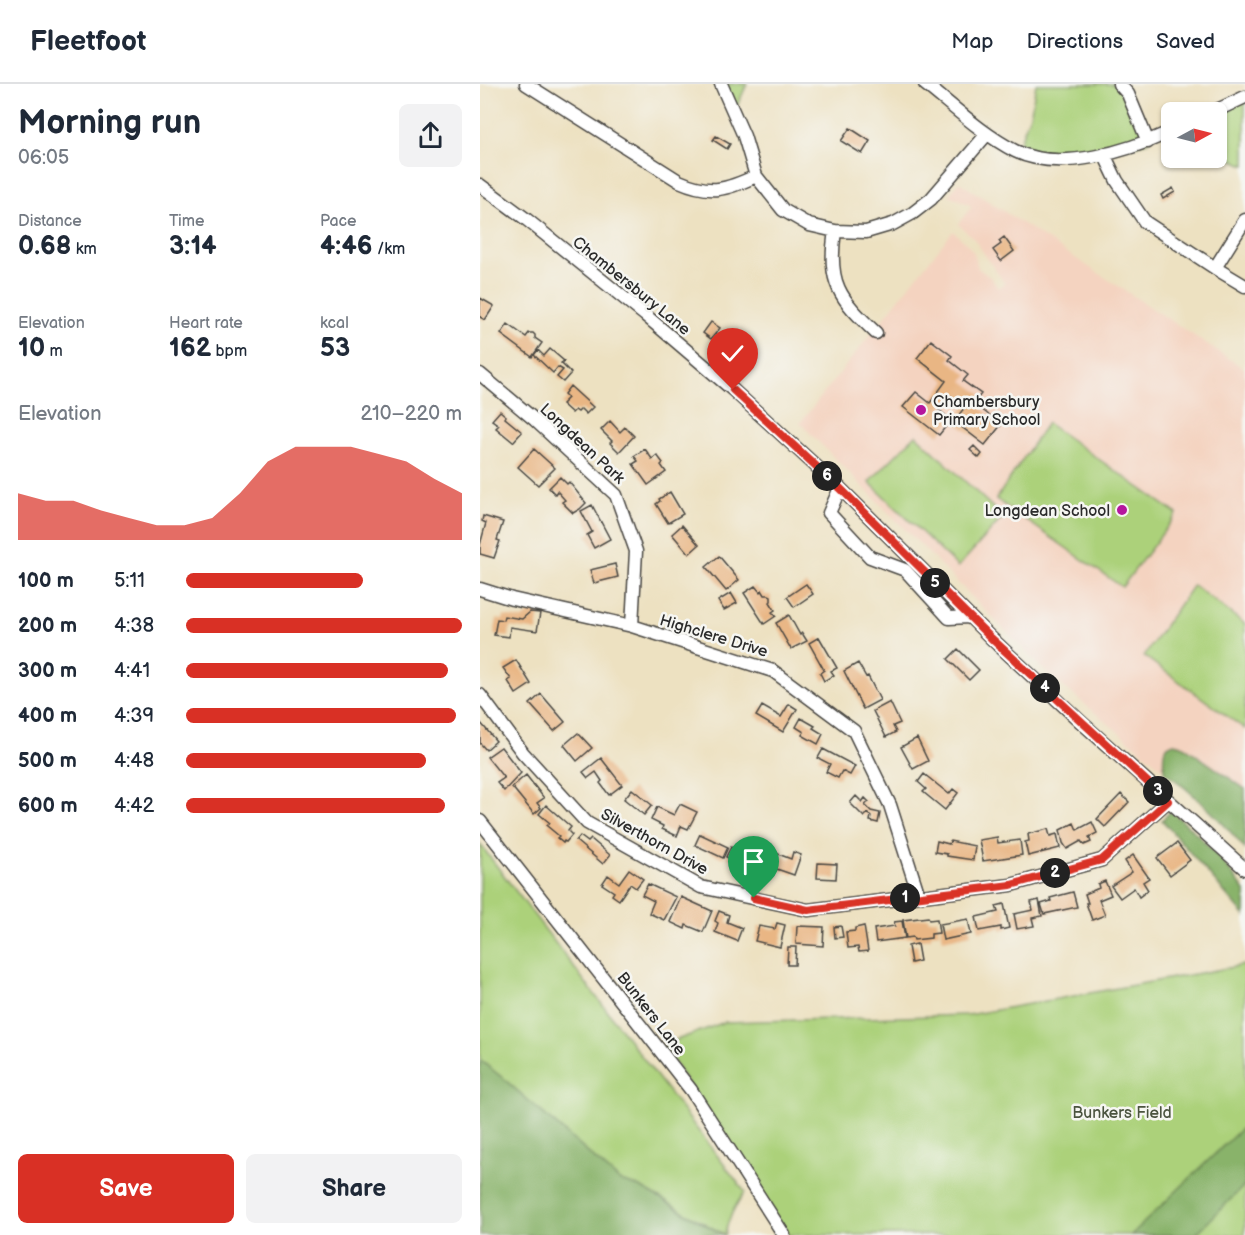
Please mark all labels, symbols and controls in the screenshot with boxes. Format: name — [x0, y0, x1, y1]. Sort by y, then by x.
text: Fleetfoot — [30, 25, 146, 58]
text: Map — [951, 29, 994, 54]
text: Directions — [1027, 29, 1123, 54]
text: Saved — [1156, 29, 1215, 54]
north arrow — [1161, 102, 1227, 168]
map controls — [1161, 102, 1227, 168]
text: Morning run — [18, 103, 201, 143]
button: share — [399, 104, 462, 167]
text: 06:05 — [18, 146, 69, 170]
text: Distance — [18, 212, 82, 231]
text: Time — [169, 212, 204, 231]
text: Pace — [320, 212, 356, 231]
text: 0.68 — [18, 231, 71, 262]
text: 3:14 — [169, 231, 217, 262]
text: 4:46 — [320, 231, 373, 262]
street label: Chambersbury Lane — [568, 233, 694, 340]
text: km — [71, 240, 97, 259]
text: /km — [373, 240, 405, 259]
text: Elevation — [18, 314, 85, 333]
text: Heart rate — [169, 314, 243, 333]
text: kcal — [320, 314, 349, 333]
pin — [707, 328, 758, 390]
text: 10 — [18, 333, 45, 364]
text: 162 — [169, 333, 211, 364]
text: 53 — [320, 333, 350, 364]
icon: check — [716, 337, 749, 370]
text: m — [45, 342, 63, 361]
text: bpm — [211, 342, 247, 361]
place label: Chambersbury Primary School — [933, 393, 1040, 430]
street label: Longdean Park — [536, 400, 629, 488]
text: Elevation — [18, 402, 101, 426]
text: 210–220 m — [361, 402, 462, 426]
marker: Chambersbury Primary School — [914, 403, 928, 417]
pin: 6 — [812, 461, 842, 491]
text: 6 — [822, 466, 832, 485]
place label: Longdean School — [984, 502, 1110, 521]
marker: Longdean School — [1115, 503, 1129, 517]
pin: 5 — [920, 568, 950, 598]
text: 100 m — [18, 569, 74, 593]
text: 5:11 — [114, 569, 145, 593]
text: 5 — [930, 573, 940, 592]
street label: Highclere Drive — [657, 611, 770, 662]
text: 200 m — [18, 614, 77, 638]
text: 4:38 — [114, 614, 154, 638]
text: 300 m — [18, 659, 77, 683]
text: 4:41 — [114, 659, 150, 683]
pin: 4 — [1030, 673, 1060, 703]
text: 4 — [1040, 678, 1050, 697]
text: 400 m — [18, 704, 77, 728]
text: 4:39 — [114, 704, 154, 728]
text: 500 m — [18, 749, 77, 773]
text: 4:48 — [114, 749, 154, 773]
pin: 3 — [1143, 776, 1173, 806]
text: 3 — [1153, 781, 1163, 800]
text: 600 m — [18, 794, 78, 818]
text: 4:42 — [114, 794, 154, 818]
street label: Silverthorn Drive — [597, 805, 712, 880]
pin — [728, 836, 779, 898]
icon: arrive — [737, 845, 770, 878]
pin: 2 — [1040, 858, 1070, 888]
text: 2 — [1050, 863, 1060, 882]
pin: 1 — [890, 883, 920, 913]
text: 1 — [902, 888, 908, 907]
street label: Bunkers Lane — [612, 969, 689, 1060]
park label: Bunkers Field — [1072, 1104, 1172, 1123]
button: Save — [18, 1154, 234, 1223]
button: Share — [246, 1154, 462, 1223]

